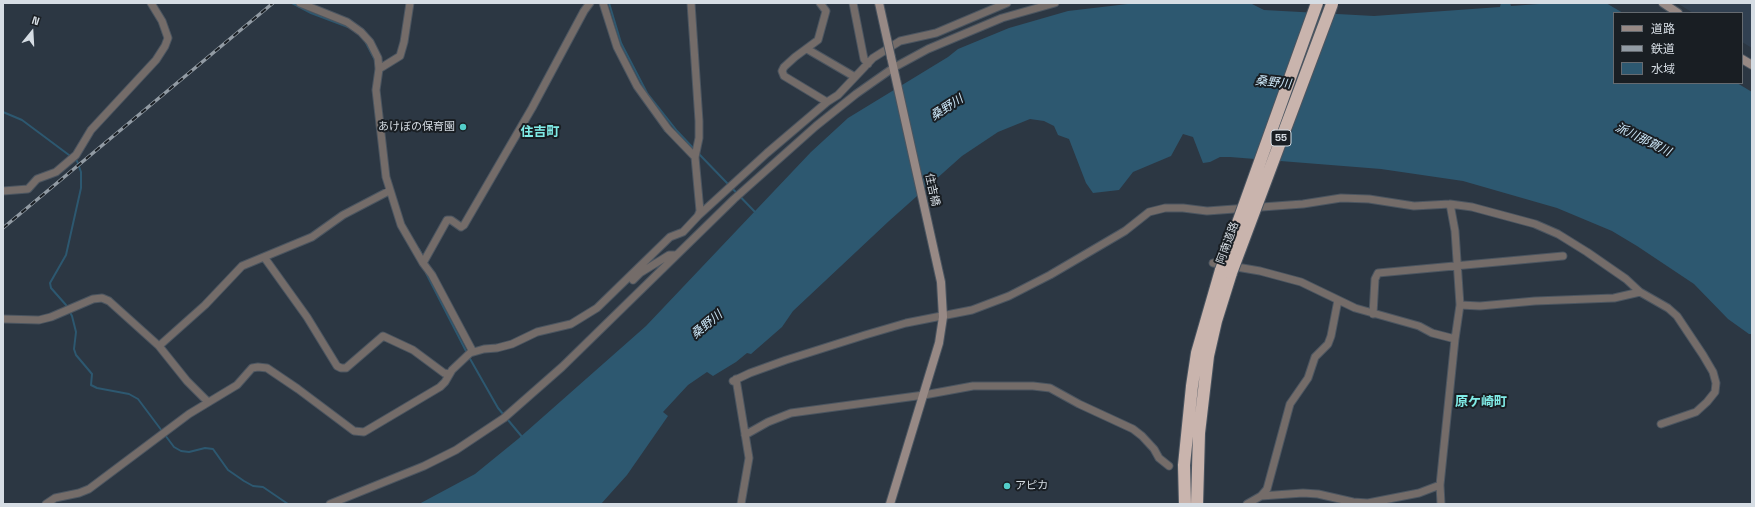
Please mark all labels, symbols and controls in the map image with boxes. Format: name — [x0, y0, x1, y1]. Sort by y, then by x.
north arrow — [12, 12, 52, 52]
legend — [1613, 12, 1743, 84]
text: N — [30, 13, 41, 28]
text: 道路 — [1651, 21, 1675, 37]
text: 鉄道 — [1651, 41, 1675, 57]
text: 水域 — [1651, 61, 1675, 77]
water label: 桑野川 — [1254, 74, 1292, 92]
water label: 桑野川 — [928, 92, 966, 124]
place label: あけぼの保育園 — [378, 120, 455, 134]
water label: 派川那賀川 — [1613, 120, 1673, 160]
marker: あけぼの保育園 — [458, 122, 468, 132]
district label: 住吉町 — [521, 124, 559, 140]
road number: 55 — [1271, 130, 1291, 146]
street label: 住吉橋 — [922, 172, 942, 208]
street label: 阿南道路 — [1214, 220, 1242, 266]
water label: 桑野川 — [689, 308, 725, 342]
district label: 原ケ崎町 — [1455, 394, 1507, 410]
place label: アピカ — [1015, 479, 1048, 493]
marker: アピカ — [1002, 481, 1012, 491]

